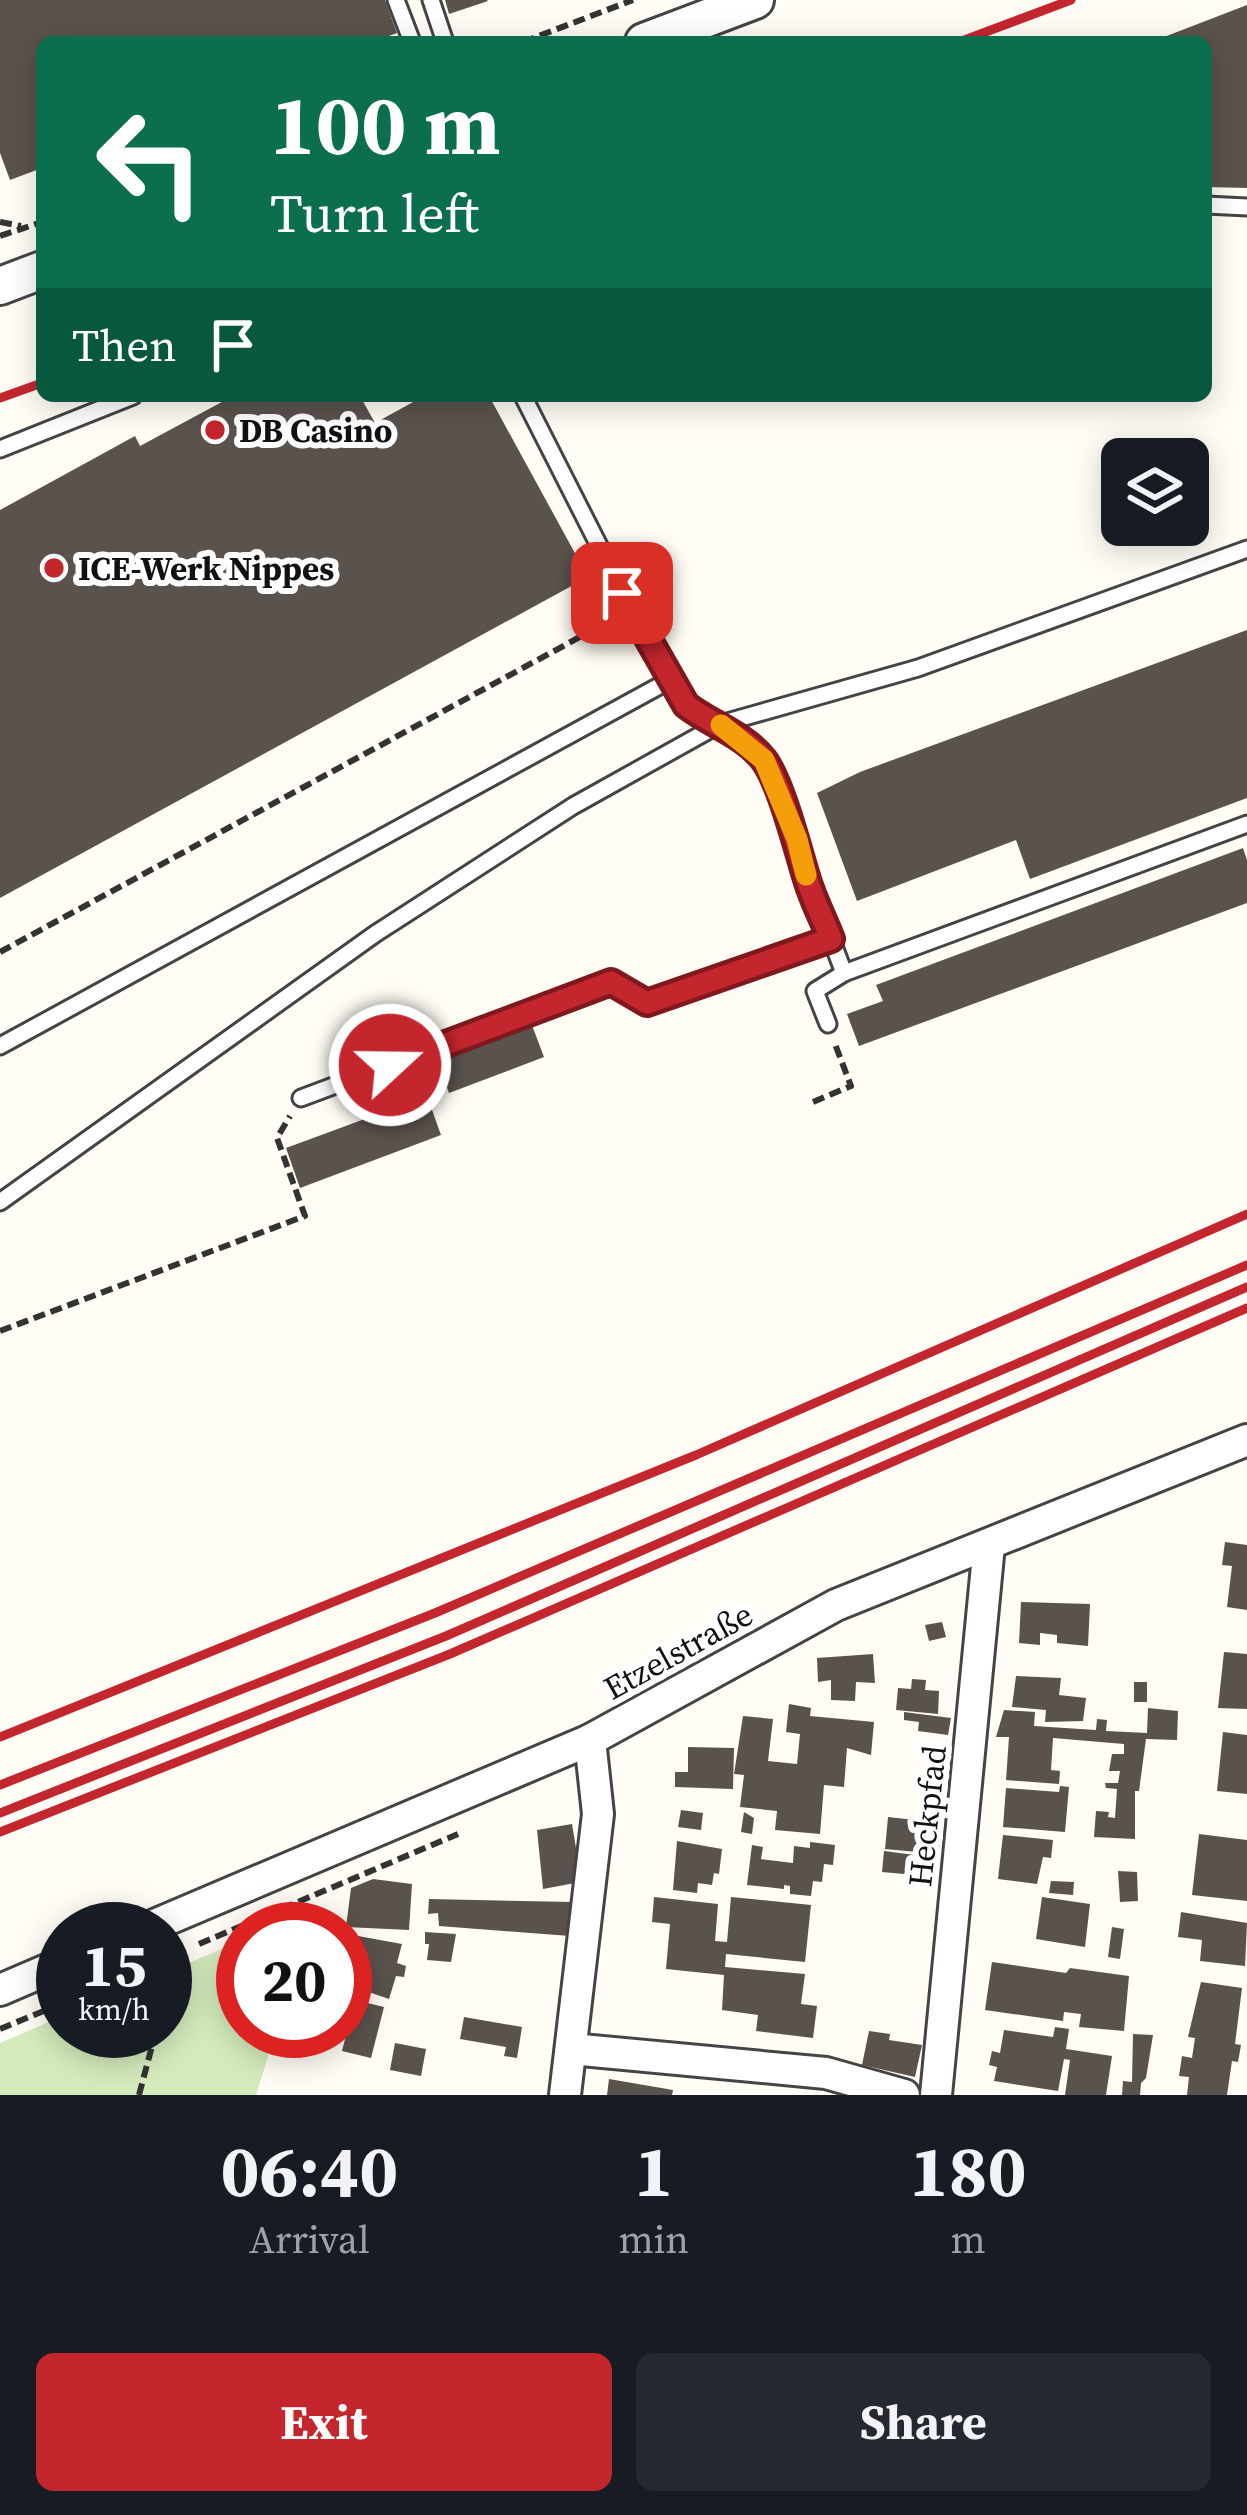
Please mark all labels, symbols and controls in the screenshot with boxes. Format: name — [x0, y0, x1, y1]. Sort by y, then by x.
text: 100 m — [270, 67, 501, 182]
icon: left — [72, 84, 228, 240]
text: Turn left — [270, 176, 479, 250]
icon: arrive — [200, 312, 266, 378]
text: Then — [72, 314, 176, 376]
place label: DB Casino — [239, 408, 392, 453]
marker: DB Casino — [202, 417, 228, 443]
map controls — [1101, 438, 1209, 546]
button: layers — [1101, 438, 1209, 546]
pin — [571, 542, 673, 644]
place label: ICE-Werk Nippes — [78, 546, 334, 591]
marker: ICE-Werk Nippes — [41, 555, 67, 581]
icon: arrive — [589, 560, 655, 626]
position arrow — [327, 1002, 453, 1128]
street label: Etzelstraße — [595, 1592, 761, 1710]
street label: Heckpfad — [897, 1743, 957, 1889]
speed limit sign: 20 — [216, 1902, 372, 2058]
text: 15 — [81, 1924, 147, 2006]
text: km/h — [78, 1989, 150, 2030]
text: 06:40 — [220, 2121, 398, 2220]
text: 1 — [634, 2121, 673, 2220]
text: 180 — [909, 2121, 1027, 2220]
text: Arrival — [249, 2213, 370, 2266]
text: min — [619, 2213, 689, 2266]
text: m — [950, 2213, 986, 2266]
button: Exit — [36, 2353, 612, 2491]
button: Share — [636, 2353, 1211, 2491]

